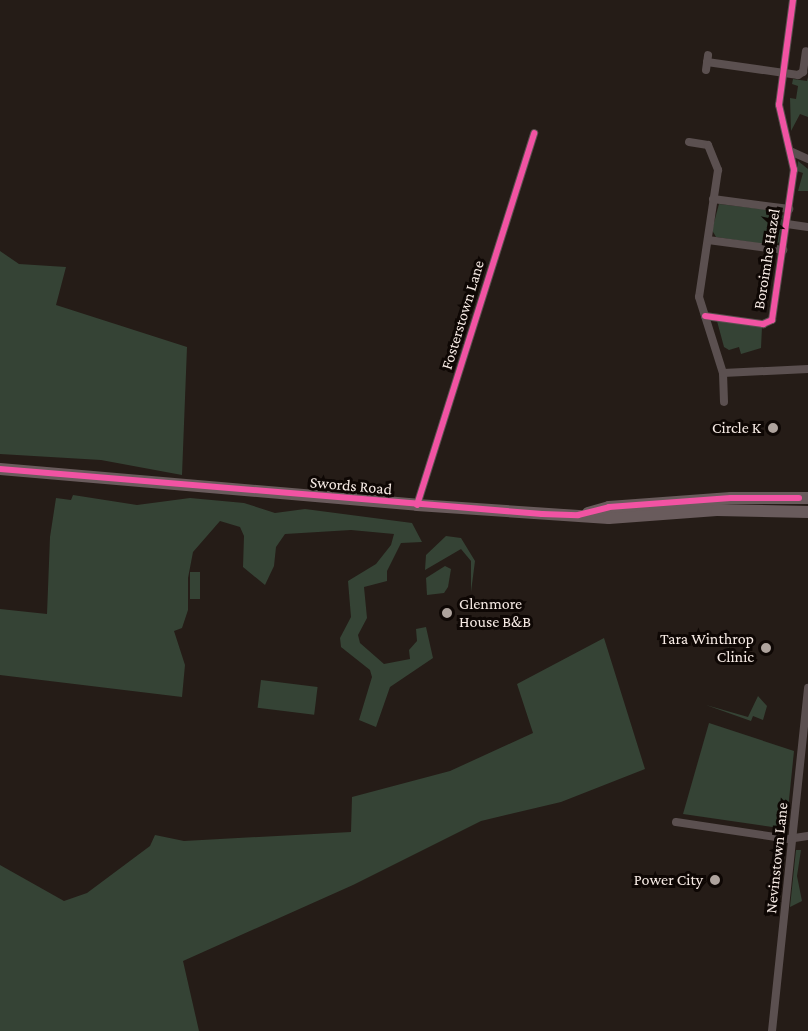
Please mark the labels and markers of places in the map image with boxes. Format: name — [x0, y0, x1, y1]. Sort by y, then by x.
place label: Circle K — [712, 418, 761, 438]
marker: Circle K — [766, 421, 780, 435]
place label: Glenmore House B&B — [459, 594, 531, 632]
marker: Glenmore House B&B — [440, 606, 454, 620]
place label: Tara Winthrop Clinic — [660, 629, 754, 667]
marker: Tara Winthrop Clinic — [759, 641, 773, 655]
place label: Power City — [634, 870, 703, 890]
marker: Power City — [708, 873, 722, 887]

